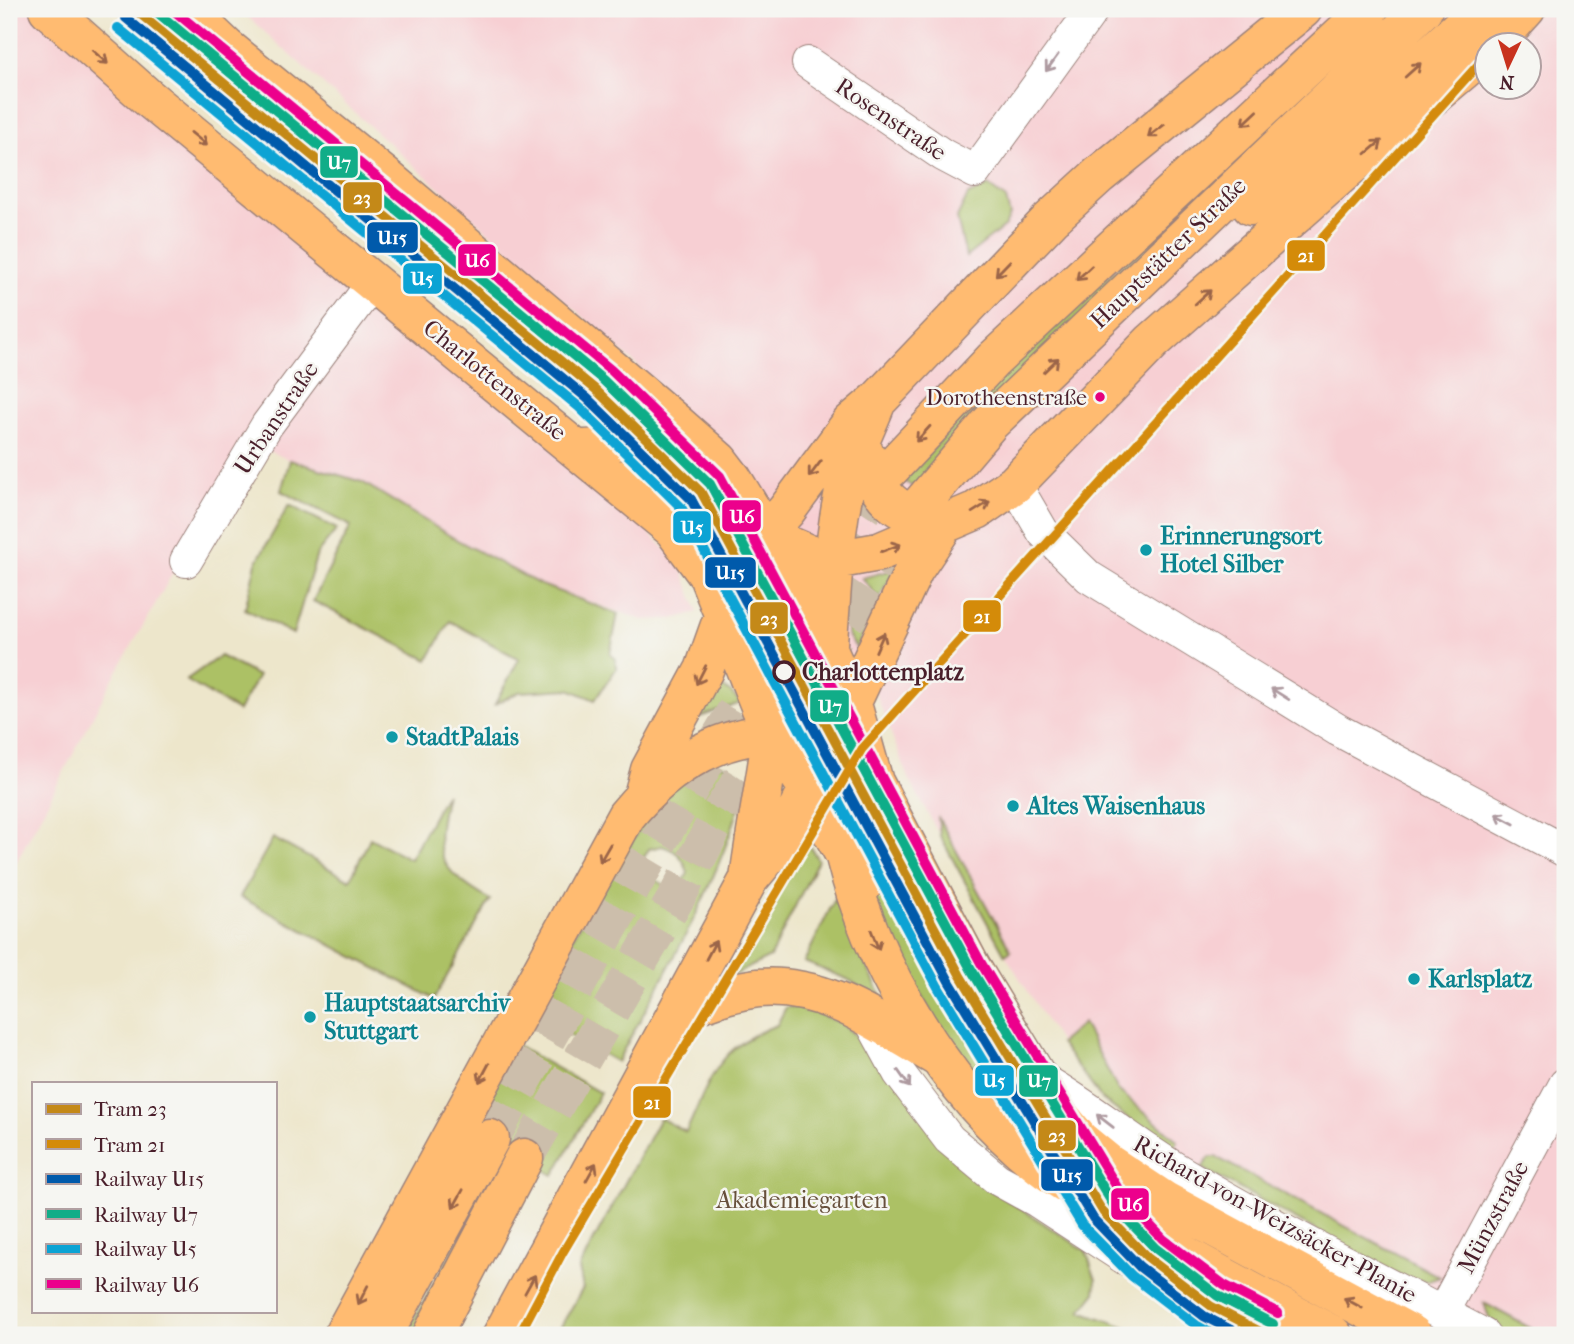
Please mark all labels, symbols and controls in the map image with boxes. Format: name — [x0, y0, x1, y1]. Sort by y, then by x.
north arrow — [1472, 32, 1542, 102]
one-way arrow — [91, 49, 109, 65]
one-way arrow — [1045, 53, 1059, 72]
one-way arrow — [1404, 62, 1422, 78]
text: N — [1498, 70, 1515, 93]
street label: Rosenstraße — [830, 72, 952, 166]
one-way arrow — [1241, 110, 1259, 126]
one-way arrow — [1148, 124, 1166, 139]
one-way arrow — [189, 131, 207, 146]
one-way arrow — [1365, 139, 1383, 154]
line badge: U7 — [319, 145, 359, 179]
text: U7 — [326, 152, 351, 174]
street label: Hauptstätter Straße — [1084, 172, 1252, 334]
line badge: 23 — [342, 181, 383, 214]
text: 23 — [353, 187, 371, 209]
line badge: U15 — [366, 221, 419, 254]
text: U15 — [376, 227, 407, 249]
line badge: 21 — [1286, 239, 1326, 272]
line badge: U6 — [457, 243, 497, 277]
text: 21 — [1298, 245, 1314, 267]
text: U6 — [463, 250, 490, 272]
one-way arrow — [995, 259, 1012, 276]
line badge: U5 — [402, 262, 443, 295]
one-way arrow — [1076, 265, 1093, 282]
text: U5 — [410, 268, 433, 290]
one-way arrow — [1194, 288, 1211, 305]
street label: Charlottenstraße — [418, 314, 572, 446]
street label: Urbanstraße — [228, 356, 324, 480]
one-way arrow — [1042, 356, 1059, 373]
place label: Dorotheenstraße — [926, 385, 1087, 411]
marker: Dorotheenstraße — [1093, 390, 1107, 404]
one-way arrow — [915, 425, 931, 443]
one-way arrow — [808, 460, 823, 478]
line badge: U6 — [721, 499, 762, 533]
one-way arrow — [971, 500, 991, 514]
text: U6 — [728, 506, 755, 528]
line badge: U5 — [672, 510, 712, 544]
text: U5 — [680, 517, 703, 539]
place label: Erinnerungsort Hotel Silber — [1160, 522, 1322, 578]
one-way arrow — [879, 541, 901, 553]
marker: Erinnerungsort Hotel Silber — [1138, 542, 1154, 558]
line badge: U15 — [704, 556, 757, 589]
text: U15 — [714, 562, 745, 584]
line badge: 21 — [962, 599, 1002, 633]
line badge: 23 — [749, 601, 789, 635]
text: 21 — [974, 606, 990, 628]
text: 23 — [760, 608, 778, 630]
one-way arrow — [873, 632, 887, 653]
place label: Charlottenplatz — [802, 658, 964, 686]
marker: Charlottenplatz — [773, 661, 795, 683]
one-way arrow — [693, 664, 707, 685]
one-way arrow — [1271, 687, 1291, 701]
line badge: U7 — [809, 689, 850, 723]
text: U7 — [817, 696, 842, 718]
place label: StadtPalais — [406, 723, 519, 751]
marker: StadtPalais — [384, 729, 400, 745]
place label: Altes Waisenhaus — [1025, 792, 1205, 820]
marker: Altes Waisenhaus — [1005, 798, 1021, 814]
one-way arrow — [1495, 811, 1516, 825]
one-way arrow — [598, 842, 612, 862]
one-way arrow — [869, 928, 882, 950]
one-way arrow — [705, 940, 718, 961]
place label: Karlsplatz — [1428, 965, 1532, 993]
marker: Karlsplatz — [1406, 971, 1422, 987]
place label: Hauptstaatsarchiv Stuttgart — [324, 989, 512, 1045]
marker: Hauptstaatsarchiv Stuttgart — [302, 1009, 318, 1025]
one-way arrow — [476, 1063, 490, 1083]
line badge: U5 — [974, 1064, 1015, 1097]
line badge: U7 — [1018, 1064, 1059, 1098]
one-way arrow — [897, 1069, 911, 1088]
text: U5 — [982, 1070, 1005, 1092]
text: U7 — [1026, 1070, 1051, 1092]
legend — [32, 1082, 276, 1312]
line badge: 21 — [632, 1085, 672, 1119]
text: 21 — [644, 1092, 660, 1114]
text: Tram 23 — [94, 1097, 167, 1121]
one-way arrow — [1096, 1113, 1114, 1128]
line badge: 23 — [1037, 1119, 1077, 1152]
text: 23 — [1048, 1125, 1066, 1147]
street label: Richard-von-Weizsäcker-Planie — [1128, 1129, 1422, 1309]
text: Tram 21 — [94, 1133, 166, 1157]
street label: Münzstraße — [1452, 1156, 1534, 1278]
line badge: U15 — [1040, 1158, 1094, 1192]
one-way arrow — [584, 1162, 598, 1183]
text: U15 — [1051, 1165, 1082, 1187]
text: Railway U15 — [94, 1167, 204, 1191]
park label: Akademiegarten — [715, 1186, 888, 1214]
line badge: U6 — [1110, 1187, 1150, 1221]
one-way arrow — [450, 1189, 464, 1209]
text: U6 — [1116, 1194, 1143, 1216]
text: Railway U7 — [94, 1203, 198, 1227]
text: Railway U5 — [94, 1237, 197, 1261]
text: Railway U6 — [94, 1273, 200, 1297]
one-way arrow — [523, 1274, 537, 1294]
one-way arrow — [356, 1284, 370, 1305]
one-way arrow — [1343, 1295, 1364, 1309]

